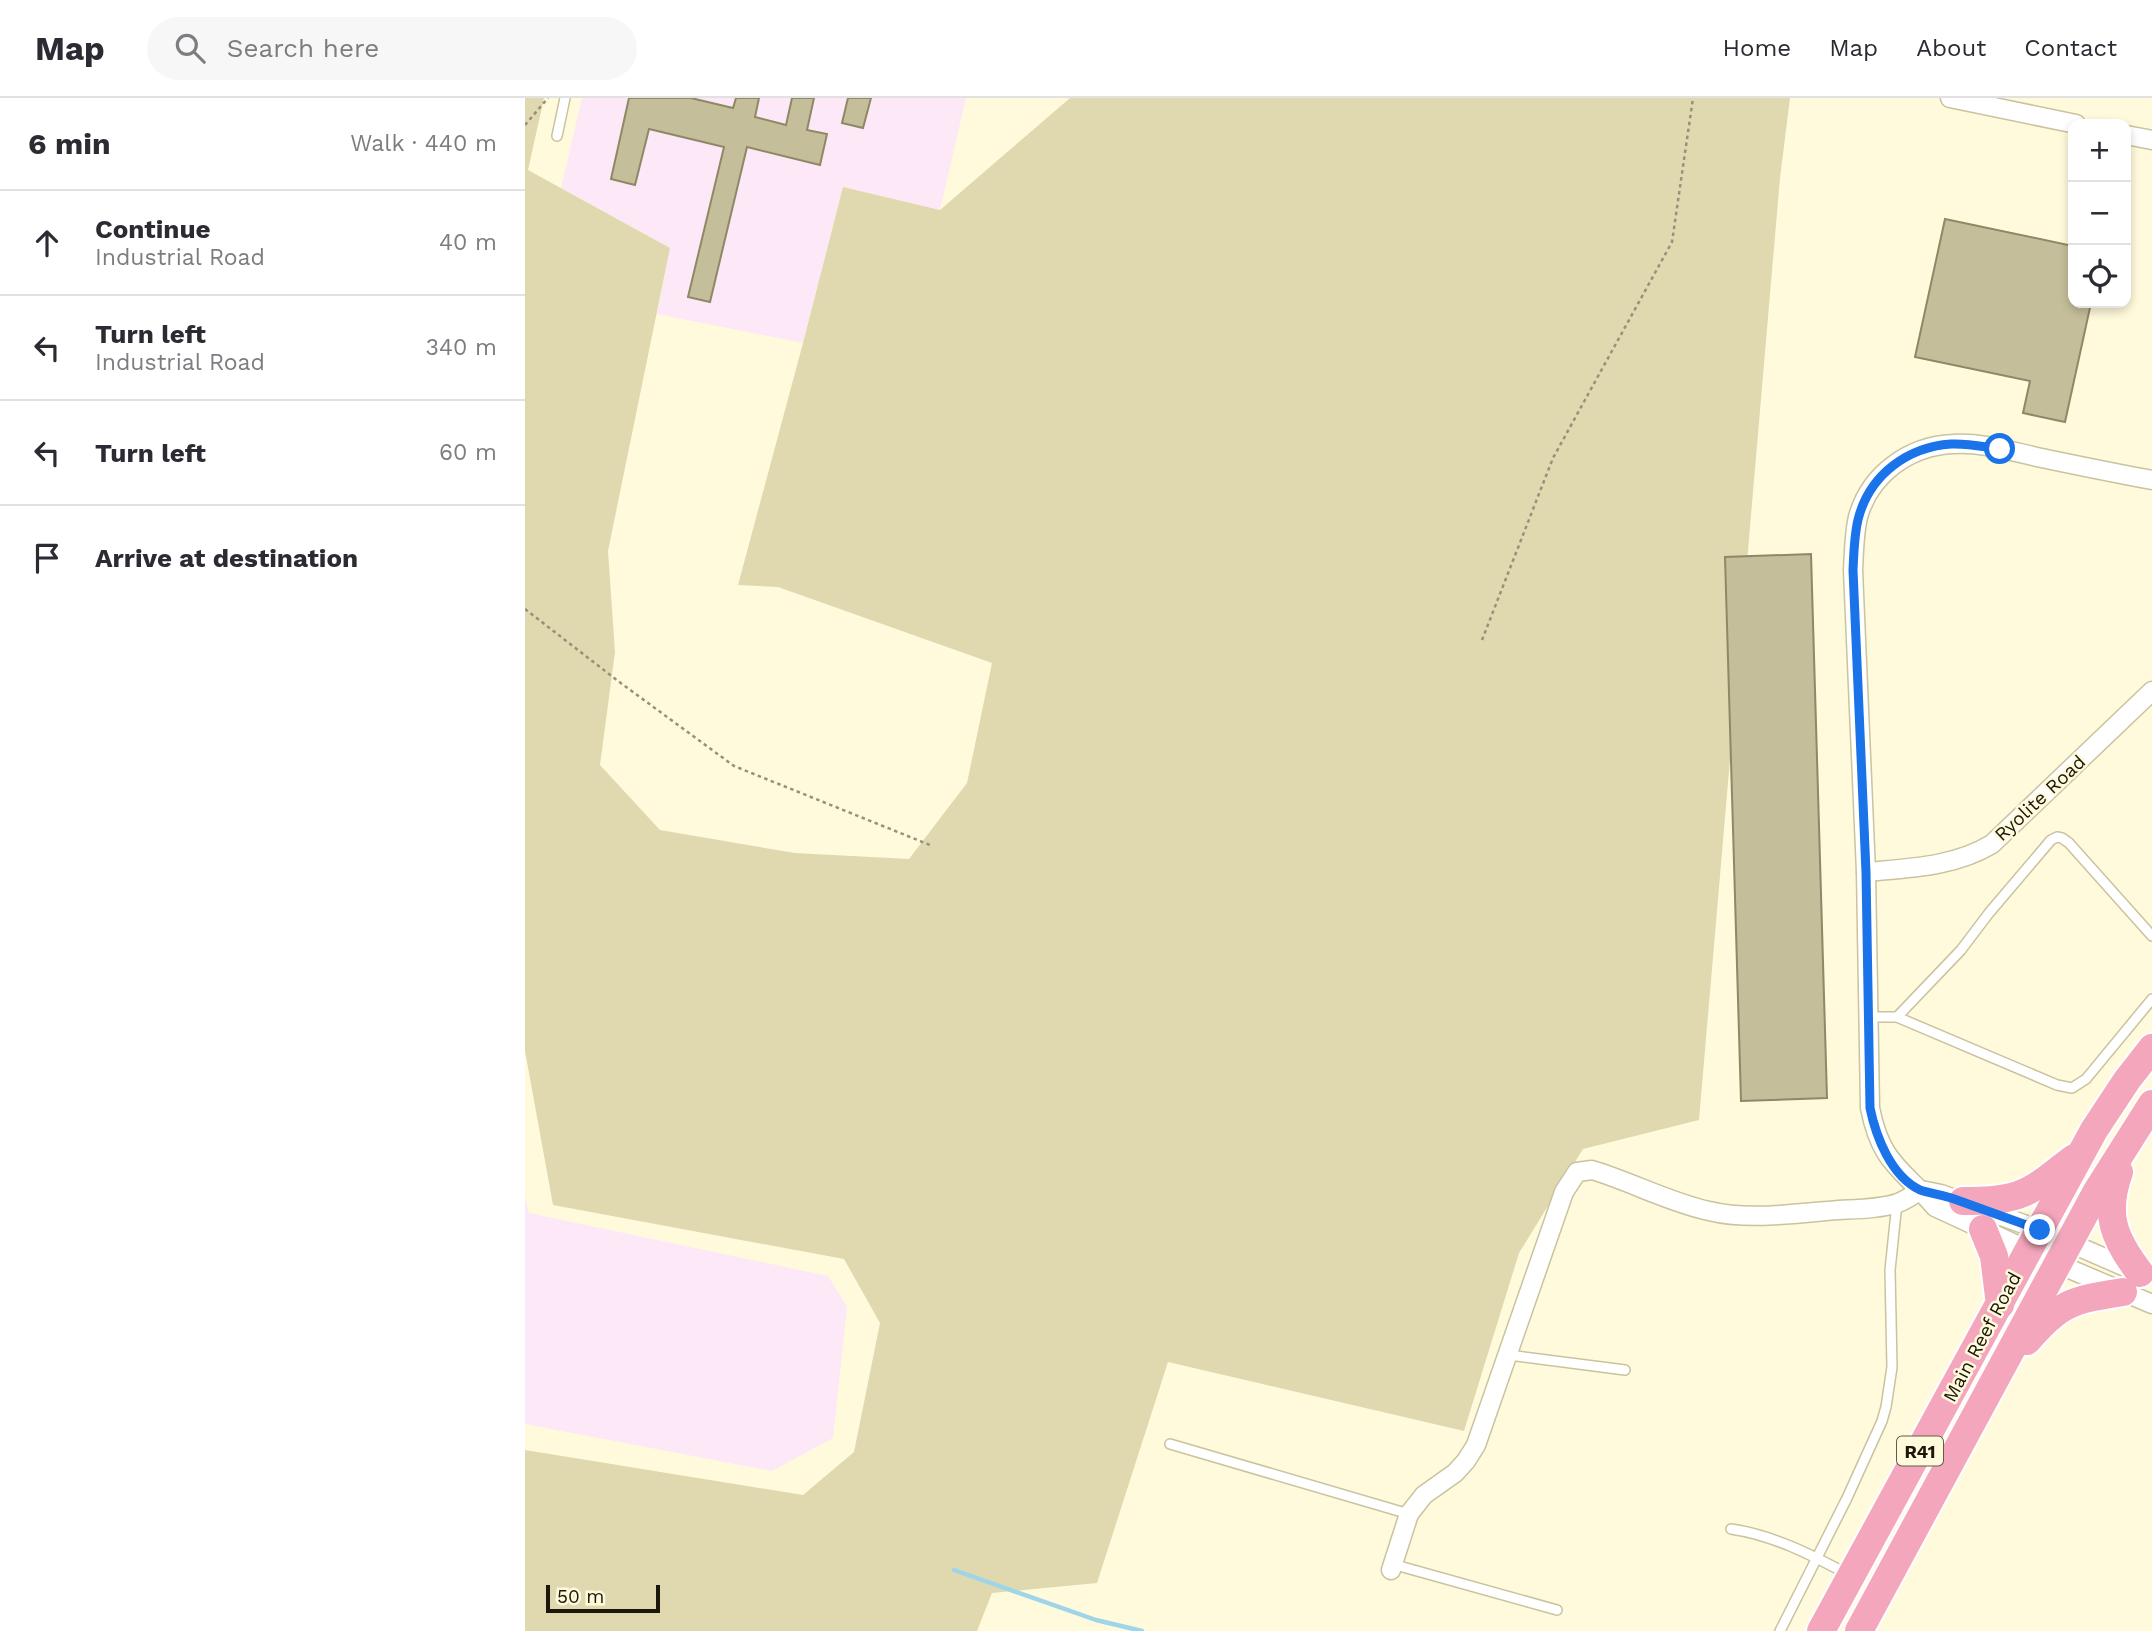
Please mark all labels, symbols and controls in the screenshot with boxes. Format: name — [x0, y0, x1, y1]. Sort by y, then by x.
search box — [147, 17, 637, 80]
text: Map — [35, 29, 105, 68]
icon: search — [171, 29, 209, 67]
text: Search here — [227, 33, 379, 63]
text: Home — [1723, 34, 1791, 62]
text: Map — [1829, 34, 1878, 62]
text: About — [1916, 34, 1986, 62]
text: Contact — [2024, 34, 2117, 62]
map controls — [2068, 119, 2131, 308]
button: + — [2068, 119, 2131, 182]
text: 6 min — [28, 126, 111, 161]
text: Walk · 440 m — [350, 130, 497, 157]
button: − — [2068, 182, 2131, 245]
text: Continue — [95, 214, 211, 244]
icon: ahead — [28, 224, 66, 262]
text: 40 m — [439, 229, 497, 256]
text: Industrial Road — [95, 244, 265, 271]
button: locate — [2068, 245, 2131, 308]
text: Turn left — [95, 319, 206, 349]
icon: left — [28, 329, 66, 367]
text: 340 m — [425, 334, 497, 361]
text: Industrial Road — [95, 349, 265, 376]
route start — [1984, 433, 2015, 464]
icon: left — [28, 434, 66, 472]
text: Turn left — [95, 438, 206, 468]
text: 60 m — [439, 439, 497, 466]
icon: arrive — [28, 539, 66, 577]
text: Arrive at destination — [95, 543, 358, 573]
street label: Ryolite Road — [1990, 750, 2090, 846]
route end — [2024, 1214, 2055, 1245]
street label: Main Reef Road — [1938, 1268, 2026, 1406]
road number: R41 — [1897, 1436, 1943, 1466]
scale bar — [546, 1582, 660, 1614]
text: 50 m — [557, 1585, 604, 1608]

